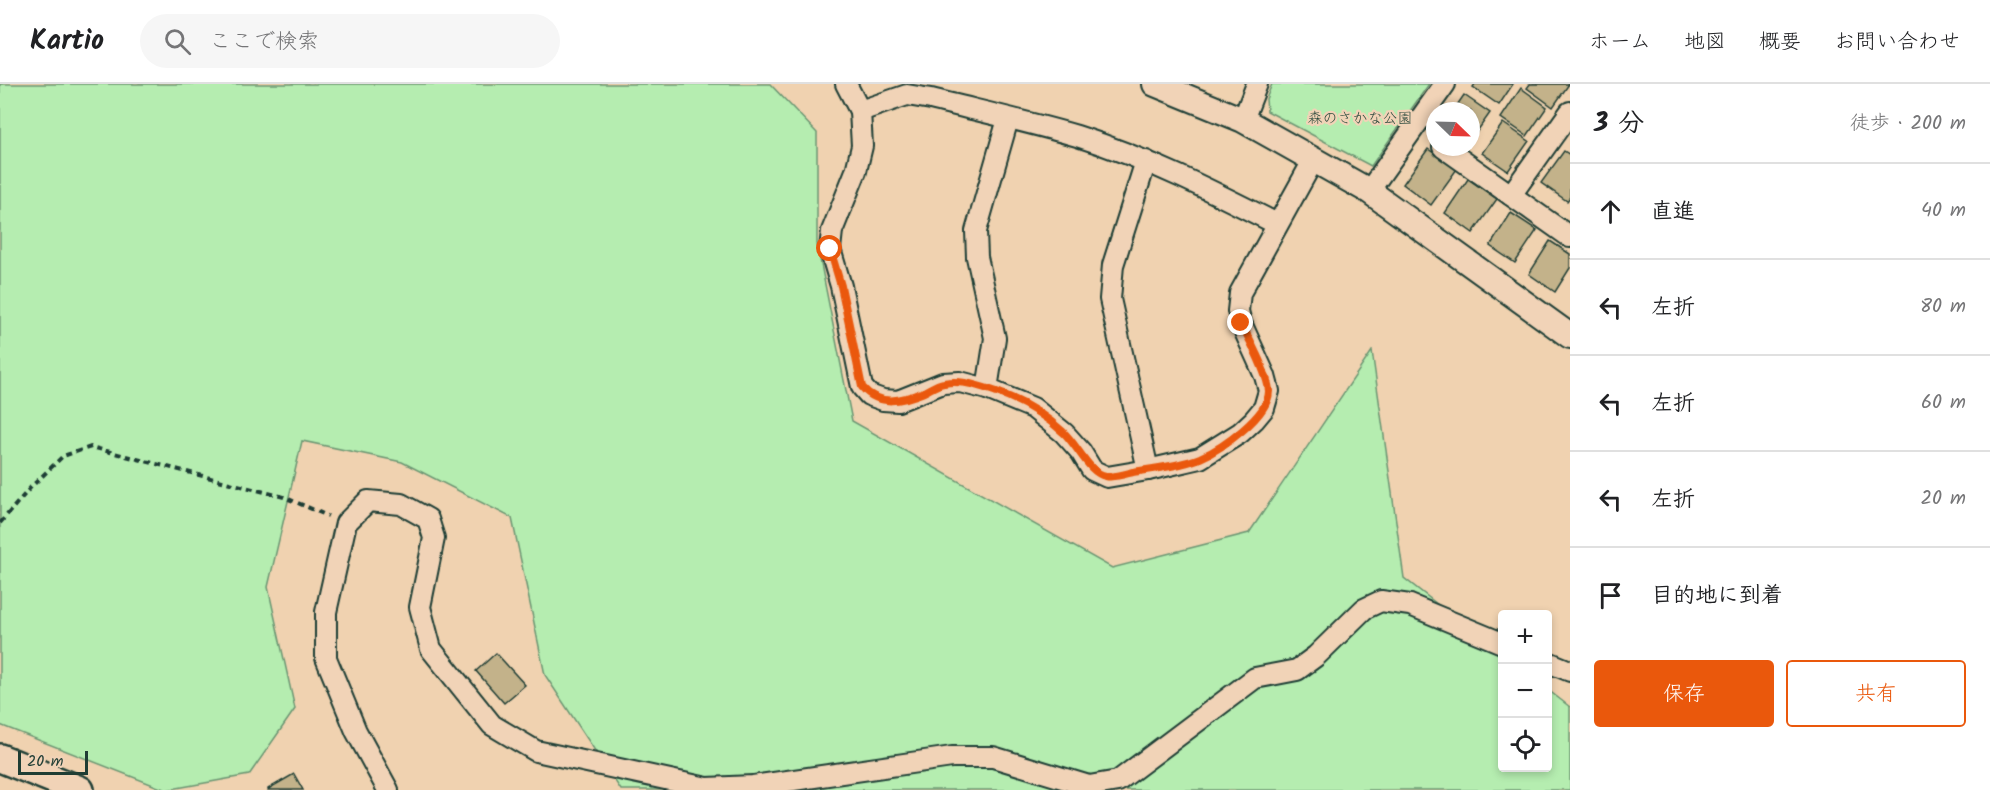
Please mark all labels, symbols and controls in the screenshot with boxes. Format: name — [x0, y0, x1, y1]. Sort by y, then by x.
search box — [140, 14, 560, 68]
text: Kartio — [30, 19, 104, 64]
icon: search — [161, 25, 194, 58]
text: ここで検索 — [209, 25, 319, 60]
text: ホーム — [1589, 26, 1651, 59]
text: 地図 — [1684, 26, 1726, 59]
text: 概要 — [1759, 26, 1801, 59]
text: お問い合わせ — [1834, 26, 1960, 59]
north arrow — [1426, 102, 1480, 156]
text: 3 分 — [1594, 103, 1644, 145]
park label: 森のさかな公園 — [1307, 107, 1413, 131]
text: 徒歩 · 200 m — [1850, 108, 1966, 140]
icon: ahead — [1594, 195, 1627, 228]
text: 直進 — [1651, 195, 1695, 230]
text: 40 m — [1921, 195, 1966, 227]
route start — [816, 235, 842, 261]
icon: left — [1594, 291, 1627, 324]
text: 左折 — [1651, 291, 1695, 326]
text: 80 m — [1920, 291, 1966, 323]
route end — [1227, 309, 1253, 335]
icon: left — [1594, 387, 1627, 420]
text: 左折 — [1651, 387, 1695, 422]
text: 60 m — [1921, 387, 1966, 419]
icon: left — [1594, 483, 1627, 516]
text: 左折 — [1651, 483, 1695, 518]
text: 20 m — [1920, 483, 1966, 515]
icon: arrive — [1594, 579, 1627, 612]
text: 目的地に到着 — [1651, 579, 1783, 614]
map controls — [1498, 610, 1552, 772]
button: + — [1498, 610, 1552, 664]
button: 保存 — [1594, 660, 1774, 727]
button: 共有 — [1786, 660, 1966, 727]
button: − — [1498, 664, 1552, 718]
button: locate — [1498, 718, 1552, 772]
scale bar — [18, 748, 88, 776]
text: 20 m — [27, 749, 63, 774]

